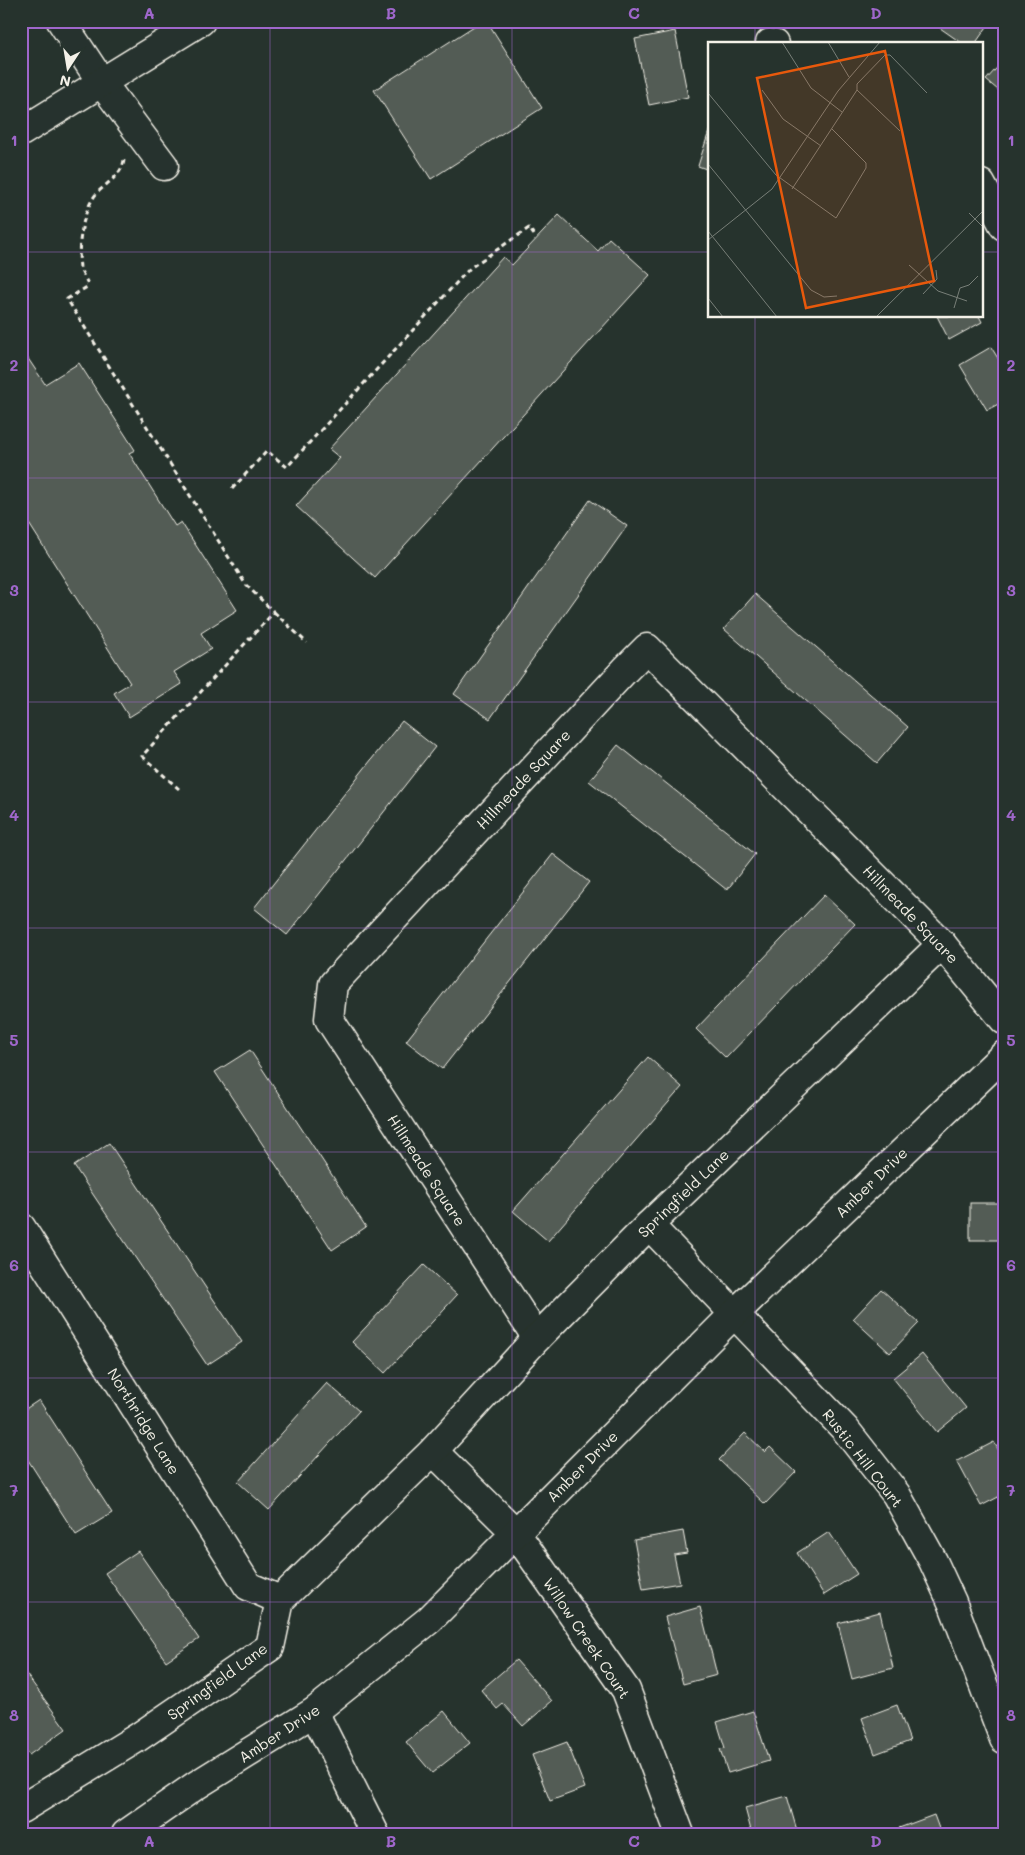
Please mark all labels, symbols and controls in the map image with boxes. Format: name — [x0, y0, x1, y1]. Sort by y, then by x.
text: A — [143, 2, 155, 23]
text: B — [386, 2, 396, 23]
text: C — [628, 2, 640, 23]
text: D — [870, 2, 882, 23]
north arrow — [42, 42, 92, 92]
inset map — [708, 42, 982, 318]
text: N — [58, 71, 72, 92]
text: 1 — [10, 129, 18, 150]
text: 1 — [1007, 129, 1015, 150]
text: 2 — [10, 354, 19, 375]
text: 2 — [1007, 354, 1016, 375]
text: 3 — [9, 579, 19, 600]
text: 3 — [1006, 579, 1016, 600]
street label: Hillmeade Square — [472, 725, 574, 833]
text: 4 — [9, 804, 19, 825]
text: 4 — [1006, 804, 1016, 825]
street label: Hillmeade Square — [859, 861, 963, 967]
text: 5 — [9, 1029, 19, 1050]
text: 5 — [1006, 1029, 1016, 1050]
street label: Hillmeade Square — [383, 1110, 471, 1230]
street label: Amber Drive — [831, 1142, 911, 1222]
street label: Springfield Lane — [633, 1144, 733, 1242]
text: 6 — [9, 1254, 19, 1275]
text: 6 — [1006, 1254, 1016, 1275]
street label: Northridge Lane — [103, 1364, 185, 1478]
street label: Rustic Hill Court — [818, 1405, 908, 1511]
street label: Amber Drive — [542, 1426, 622, 1506]
text: 7 — [10, 1479, 19, 1500]
text: 7 — [1007, 1479, 1016, 1500]
street label: Willow Creek Court — [539, 1573, 635, 1703]
street label: Springfield Lane — [163, 1638, 271, 1724]
street label: Amber Drive — [234, 1699, 324, 1767]
text: 8 — [9, 1704, 19, 1725]
text: 8 — [1006, 1704, 1016, 1725]
text: A — [143, 1830, 155, 1851]
text: B — [386, 1830, 396, 1851]
text: C — [628, 1830, 640, 1851]
text: D — [870, 1830, 882, 1851]

